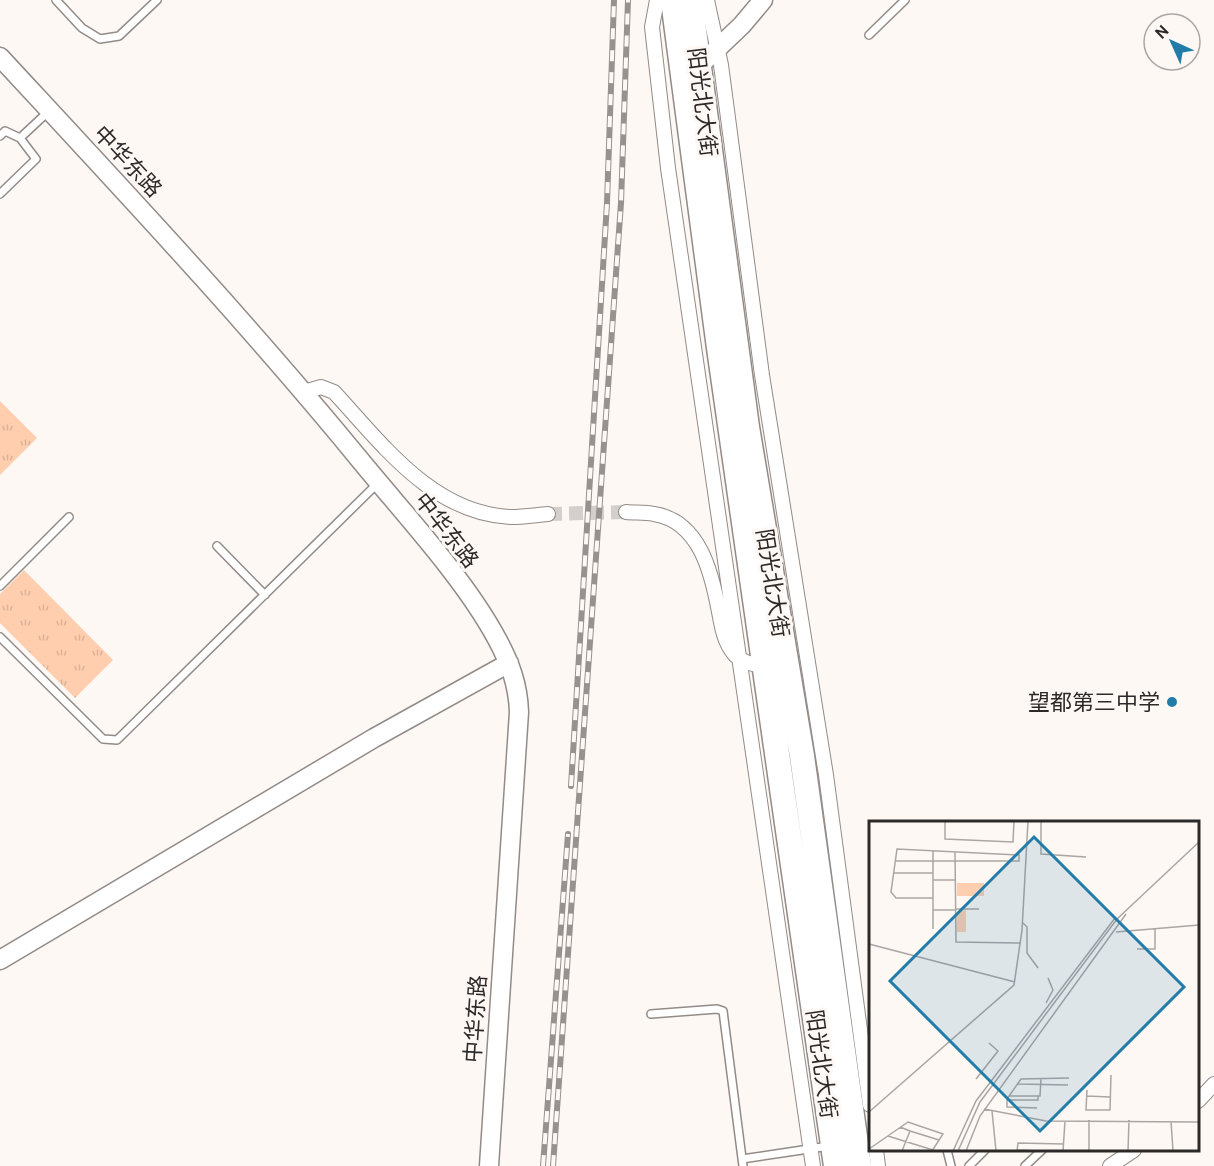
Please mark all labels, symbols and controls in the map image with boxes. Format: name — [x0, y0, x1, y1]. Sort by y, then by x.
north arrow — [1142, 12, 1202, 72]
text: N — [1151, 21, 1172, 42]
street label: 阳光北大街 — [682, 46, 723, 158]
street label: 中华东路 — [88, 120, 168, 203]
street label: 中华东路 — [409, 487, 484, 573]
street label: 阳光北大街 — [751, 527, 794, 640]
place label: 望都第三中学 — [1028, 689, 1160, 716]
marker: 望都第三中学 — [1165, 695, 1179, 709]
inset map — [869, 821, 1199, 1151]
street label: 中华东路 — [459, 974, 492, 1064]
street label: 阳光北大街 — [800, 1008, 843, 1120]

